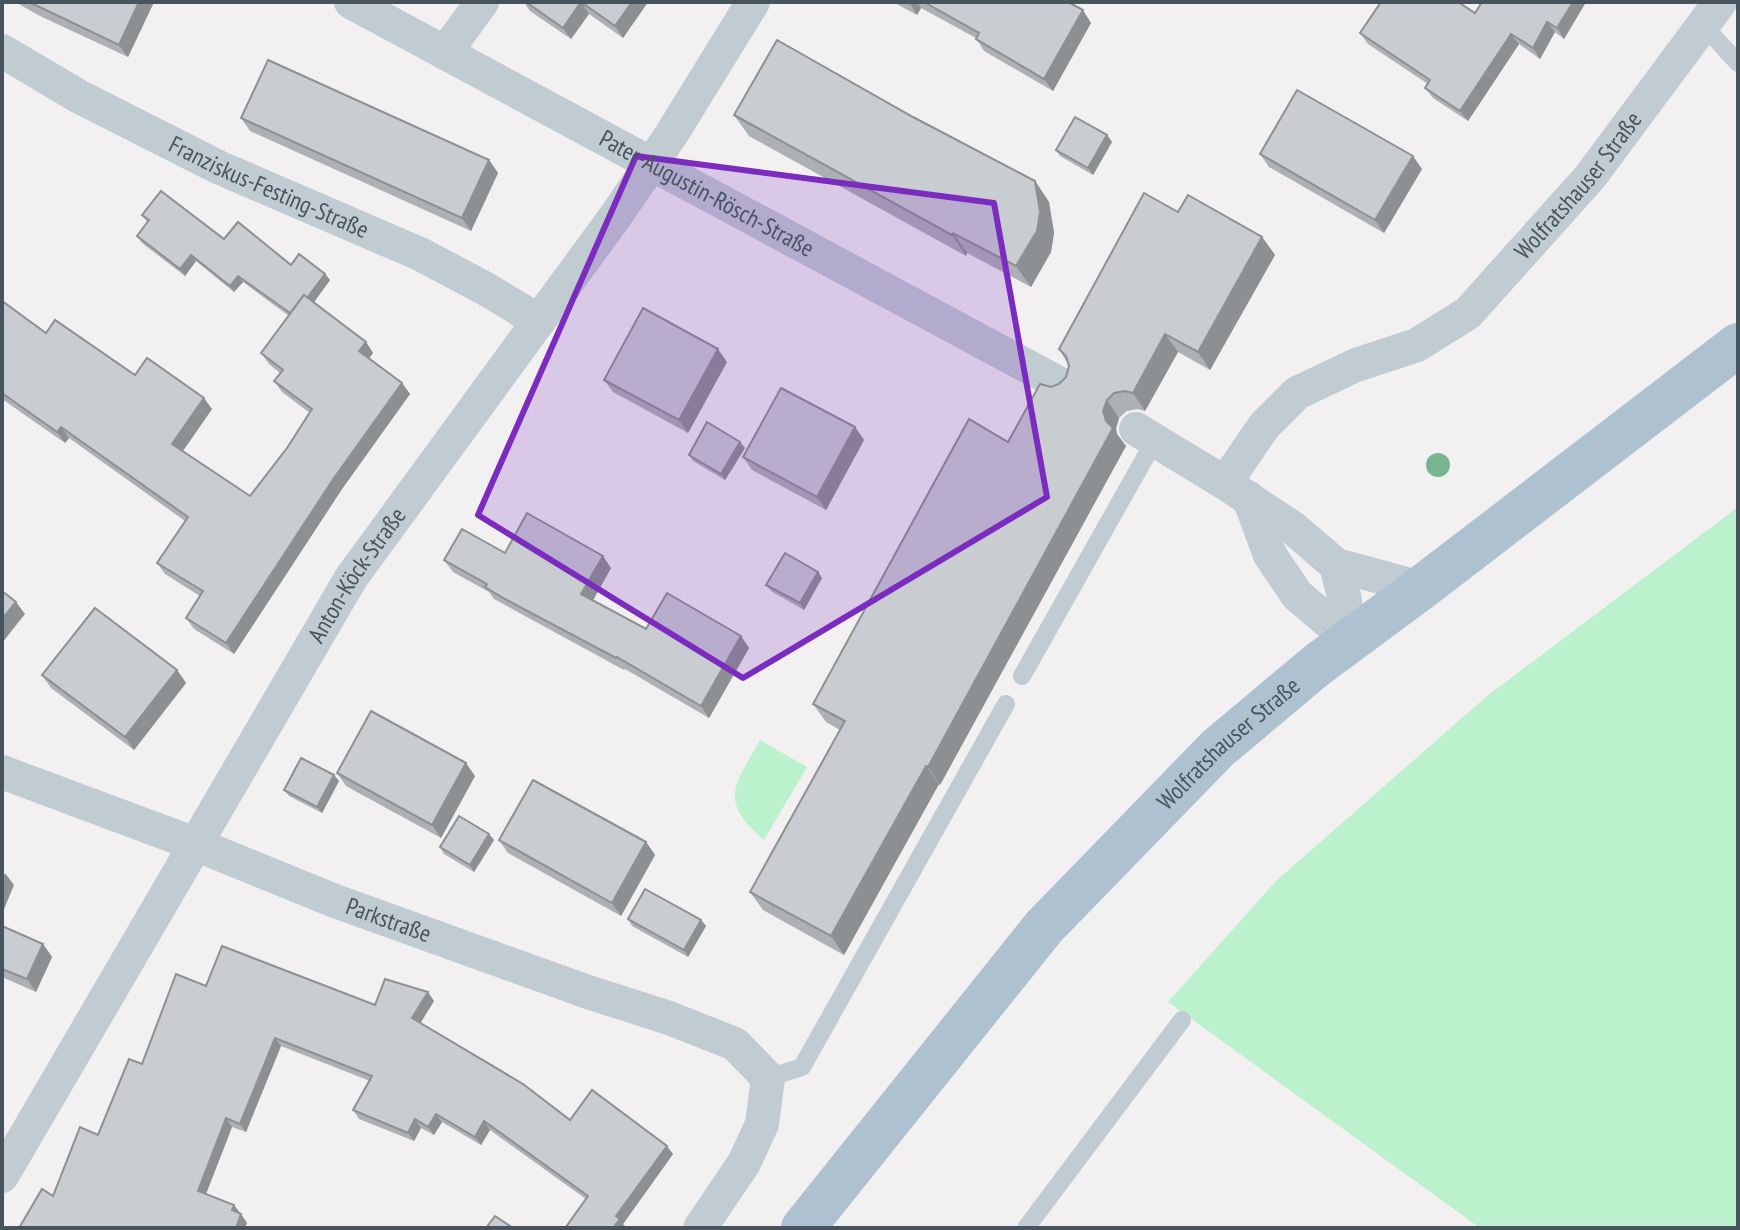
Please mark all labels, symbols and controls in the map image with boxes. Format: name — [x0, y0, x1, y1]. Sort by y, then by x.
street label: Wolfratshauser Straße — [1507, 105, 1648, 266]
street label: Pater-Augustin-Rösch-Straße — [594, 123, 820, 264]
street label: Franziskus-Festing-Straße — [164, 129, 374, 245]
street label: Anton-Köck-Straße — [301, 501, 413, 648]
street label: Wolfratshauser Straße — [1150, 670, 1306, 816]
street label: Parkstraße — [342, 890, 435, 949]

